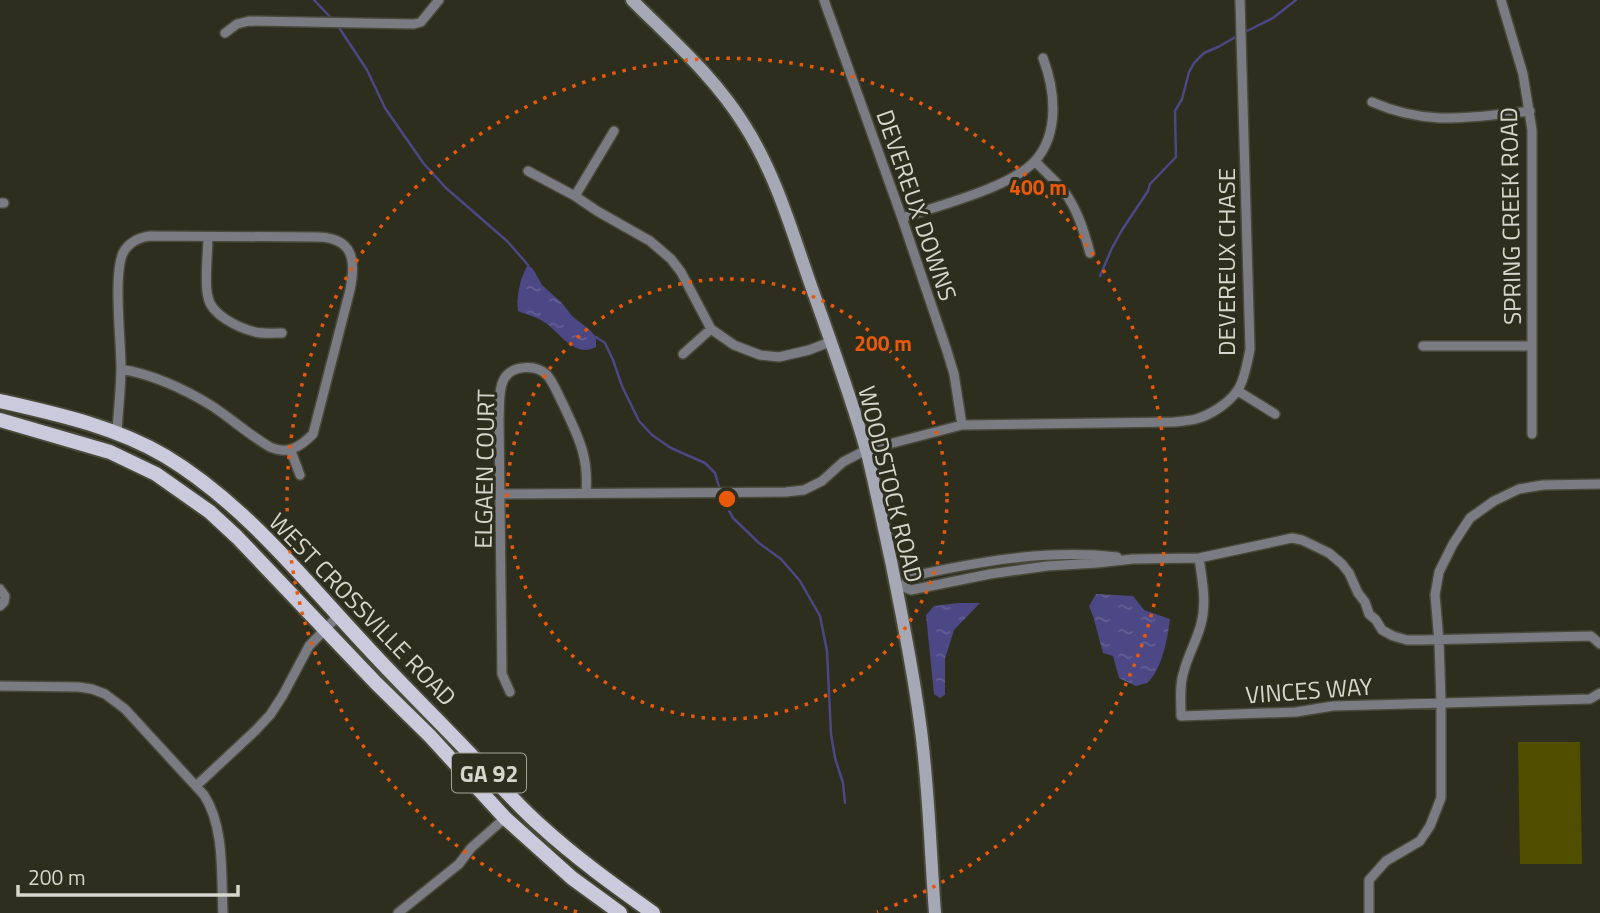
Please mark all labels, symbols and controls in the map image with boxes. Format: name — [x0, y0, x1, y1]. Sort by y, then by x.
street label: DEVEREUX DOWNS — [867, 105, 967, 305]
street label: SPRING CREEK ROAD — [1490, 107, 1530, 325]
street label: DEVEREUX CHASE — [1208, 168, 1244, 356]
text: 400 m — [1009, 171, 1067, 203]
text: 200 m — [854, 327, 912, 359]
street label: WOODSTOCK ROAD — [849, 382, 933, 586]
street label: ELGAEN COURT — [465, 389, 503, 549]
centre of rings — [715, 487, 739, 511]
street label: WEST CROSSVILLE ROAD — [261, 504, 465, 714]
street label: VINCES WAY — [1244, 668, 1374, 712]
road number: GA 92 — [452, 754, 526, 792]
scale bar — [18, 853, 238, 897]
text: 200 m — [28, 861, 85, 893]

